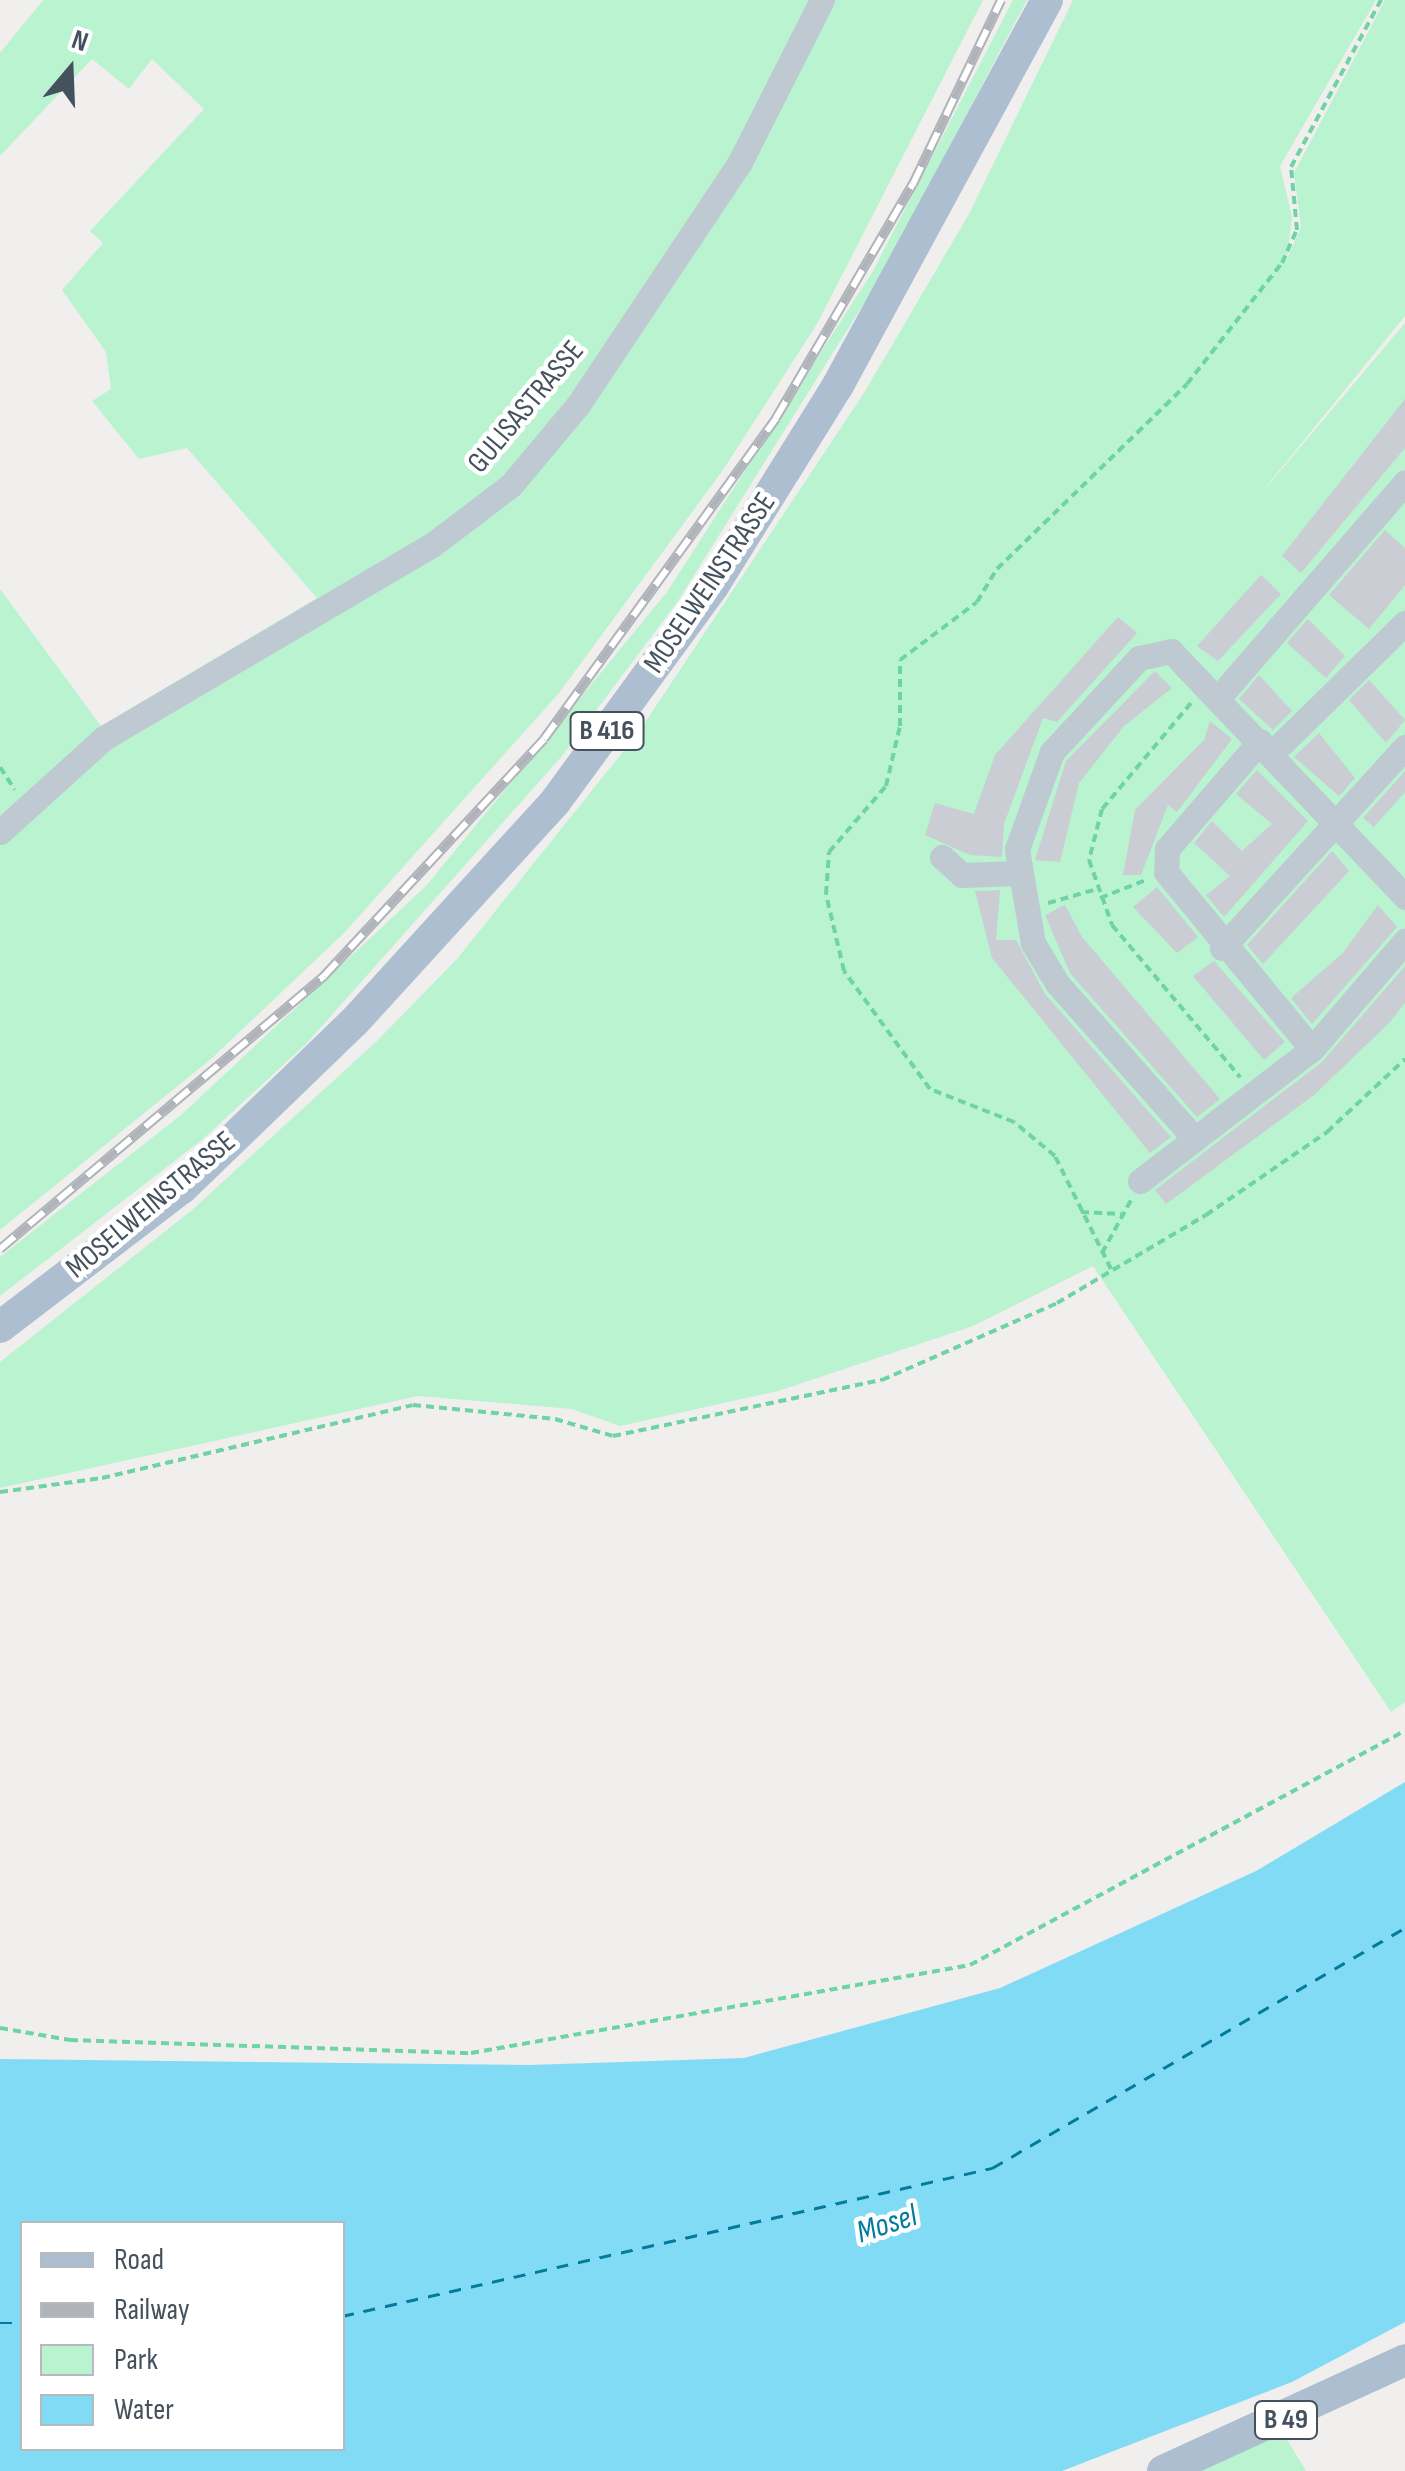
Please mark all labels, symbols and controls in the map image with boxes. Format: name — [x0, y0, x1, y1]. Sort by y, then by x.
north arrow — [20, 20, 120, 120]
text: N — [67, 23, 92, 59]
street label: GULISASTRASSE — [460, 334, 592, 480]
street label: MOSELWEINSTRASSE — [636, 486, 784, 680]
road number: B 416 — [570, 708, 644, 754]
street label: MOSELWEINSTRASSE — [59, 1124, 243, 1286]
water label: Mosel — [852, 2197, 922, 2253]
legend — [20, 2221, 345, 2451]
text: Road — [114, 2242, 164, 2278]
text: Railway — [114, 2292, 190, 2328]
text: Park — [114, 2342, 158, 2378]
text: Water — [114, 2392, 174, 2428]
road number: B 49 — [1254, 2397, 1318, 2443]

